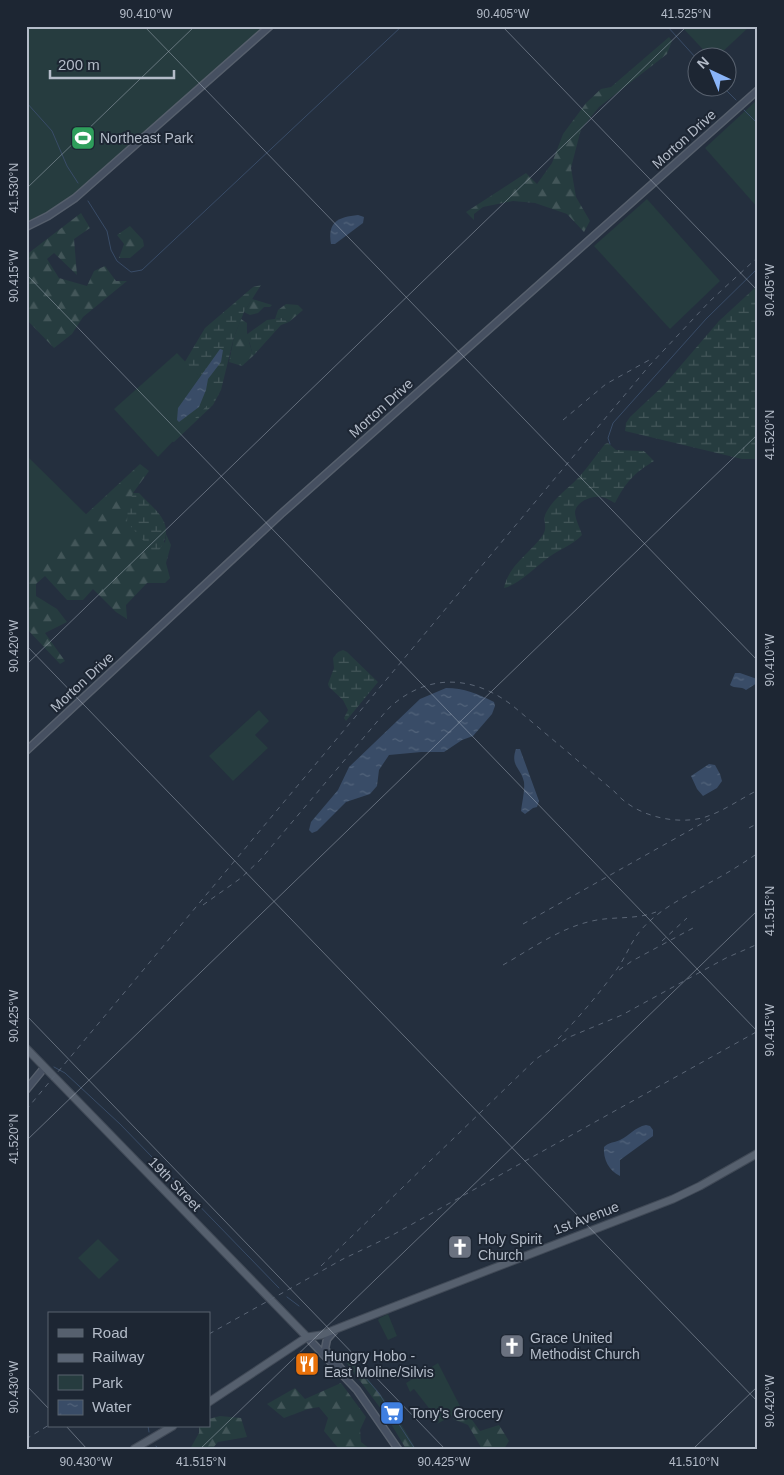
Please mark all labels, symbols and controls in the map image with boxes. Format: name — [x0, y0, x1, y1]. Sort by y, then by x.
text: 90.410°W — [120, 7, 173, 21]
text: 90.405°W — [477, 7, 530, 21]
text: 41.525°N — [661, 7, 711, 21]
scale bar — [50, 48, 174, 80]
north arrow — [686, 48, 736, 98]
text: N — [694, 53, 712, 72]
text: 200 m — [58, 56, 100, 73]
street label: Morton Drive — [649, 106, 719, 172]
sports icon: Northeast Park — [70, 125, 96, 151]
place label: Northeast Park — [100, 130, 194, 146]
text: 41.530°N — [7, 163, 21, 213]
text: 90.415°W — [7, 249, 21, 302]
text: 90.405°W — [763, 263, 777, 316]
street label: Morton Drive — [346, 375, 416, 441]
text: 41.520°N — [763, 410, 777, 460]
text: 90.420°W — [7, 619, 21, 672]
text: 90.410°W — [763, 633, 777, 686]
street label: Morton Drive — [47, 649, 117, 715]
text: 41.515°N — [763, 886, 777, 936]
text: 90.425°W — [7, 989, 21, 1042]
text: 90.415°W — [763, 1003, 777, 1056]
text: 41.520°N — [7, 1114, 21, 1164]
street label: 19th Street — [145, 1154, 205, 1214]
street label: 1st Avenue — [551, 1198, 621, 1238]
place label: Holy Spirit Church — [478, 1231, 542, 1263]
church icon: Holy Spirit Church — [447, 1234, 473, 1260]
legend — [48, 1312, 210, 1428]
text: Road — [92, 1324, 128, 1341]
place label: Grace United Methodist Church — [530, 1330, 640, 1362]
church icon: Grace United Methodist Church — [499, 1333, 525, 1359]
text: Railway — [92, 1348, 145, 1365]
place label: Hungry Hobo - East Moline/Silvis — [324, 1348, 434, 1380]
restaurant icon: Hungry Hobo - East Moline/Silvis — [294, 1351, 320, 1377]
text: 90.430°W — [7, 1360, 21, 1413]
text: Park — [92, 1374, 123, 1391]
text: 90.420°W — [763, 1374, 777, 1427]
text: Water — [92, 1398, 131, 1415]
supermarket icon: Tony's Grocery — [379, 1400, 405, 1426]
place label: Tony's Grocery — [410, 1405, 503, 1421]
text: 90.430°W — [60, 1455, 113, 1469]
text: 41.515°N — [176, 1455, 226, 1469]
text: 90.425°W — [418, 1455, 471, 1469]
text: 41.510°N — [669, 1455, 719, 1469]

